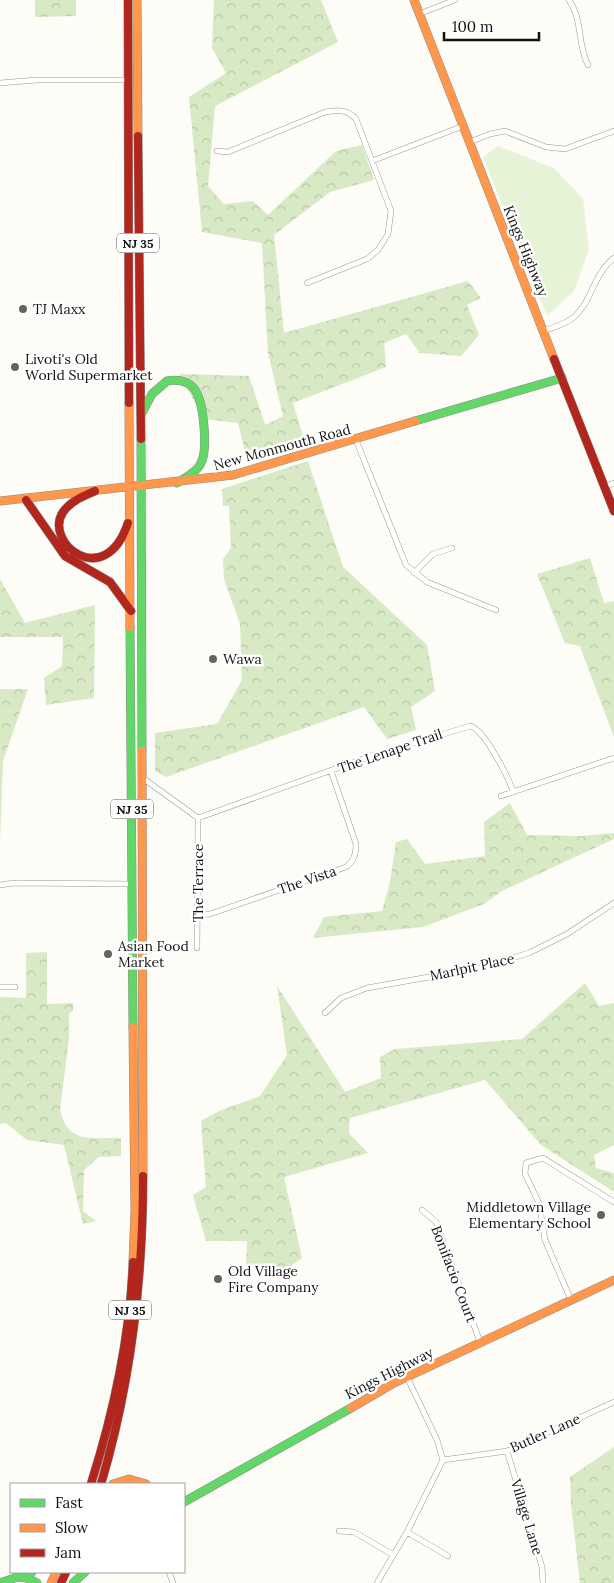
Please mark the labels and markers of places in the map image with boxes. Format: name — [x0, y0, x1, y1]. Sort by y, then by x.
place label: TJ Maxx — [33, 300, 86, 318]
marker: TJ Maxx — [17, 303, 29, 315]
place label: Livoti's Old World Supermarket — [25, 350, 153, 384]
marker: Livoti's Old World Supermarket — [9, 361, 21, 373]
place label: Wawa — [223, 650, 262, 668]
marker: Wawa — [207, 653, 219, 665]
place label: Asian Food Market — [117, 937, 189, 971]
marker: Asian Food Market — [102, 948, 114, 960]
place label: Middletown Village Elementary School — [466, 1198, 591, 1232]
marker: Middletown Village Elementary School — [595, 1209, 607, 1221]
place label: Old Village Fire Company — [228, 1262, 319, 1296]
marker: Old Village Fire Company — [212, 1273, 224, 1285]

